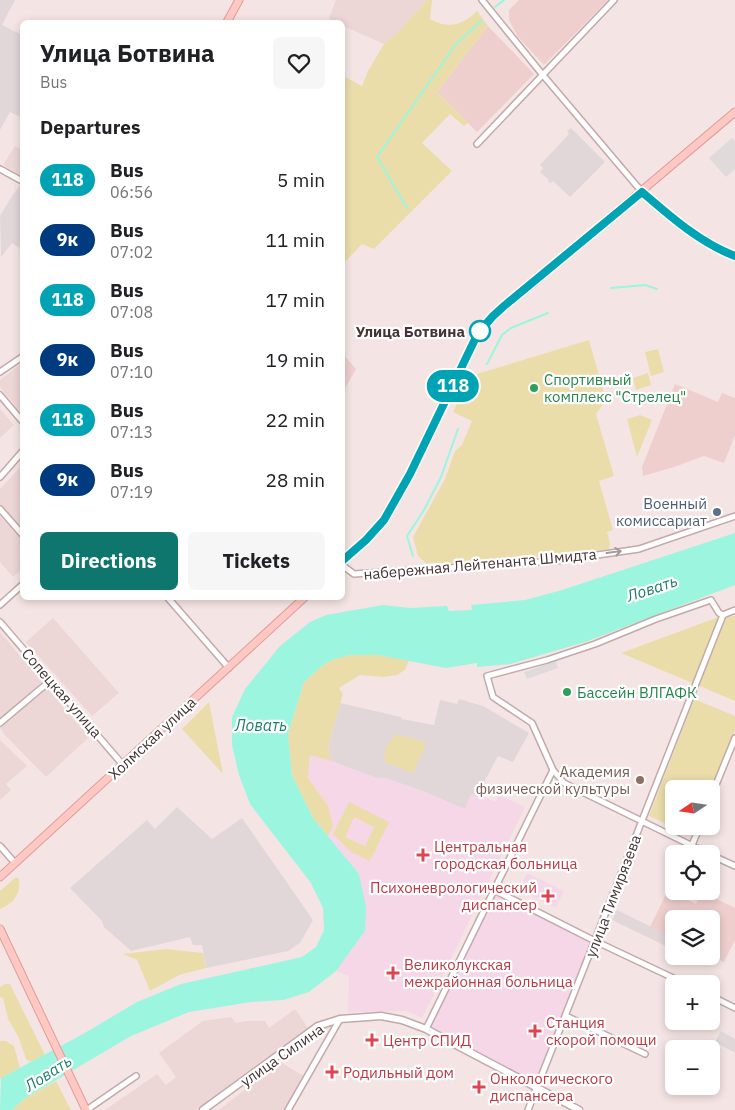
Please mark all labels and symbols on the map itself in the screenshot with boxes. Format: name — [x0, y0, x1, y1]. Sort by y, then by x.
marker: Улица Ботвина — [469, 320, 491, 342]
place label: Улица Ботвина — [356, 322, 465, 341]
line badge: 118 — [424, 370, 482, 402]
place label: Спортивный комплекс "Стрелец" — [544, 370, 686, 406]
marker: Спортивный комплекс "Стрелец" — [528, 382, 540, 394]
place label: Военный комиссариат — [616, 494, 707, 530]
marker: Военный комиссариат — [711, 506, 723, 518]
street label: набережная Лейтенанта Шмидта — [363, 544, 597, 584]
one-way arrow — [606, 547, 622, 557]
water label: Ловать — [623, 570, 680, 606]
street label: Сопецкая улица — [18, 644, 106, 742]
place label: Бассейн ВЛГАФК — [577, 683, 697, 702]
marker: Бассейн ВЛГАФК — [561, 686, 573, 698]
street label: Холмская улица — [104, 693, 200, 783]
water label: Ловать — [234, 715, 287, 735]
place label: Aкадемия физической культуры — [476, 762, 630, 798]
marker: Aкадемия физической культуры — [634, 774, 646, 786]
north arrow — [665, 780, 720, 835]
street label: улица Тимирязева — [581, 832, 645, 960]
place label: Центральная городская больница — [434, 837, 578, 873]
marker: Центральная городская больница — [416, 848, 430, 862]
place label: Психоневрологический диспансер — [370, 878, 537, 914]
marker: Психоневрологический диспансер — [541, 889, 555, 903]
place label: Великолукская межрайонная больница — [404, 955, 573, 991]
marker: Великолукская межрайонная больница — [386, 966, 400, 980]
place label: Станция скорой помощи — [546, 1013, 656, 1049]
street label: улица Силина — [237, 1019, 327, 1091]
marker: Станция скорой помощи — [528, 1024, 542, 1038]
place label: Центр СПИД — [383, 1031, 472, 1050]
marker: Центр СПИД — [365, 1033, 379, 1047]
water label: Ловать — [20, 1050, 75, 1096]
place label: Родильный дом — [343, 1063, 454, 1082]
marker: Родильный дом — [325, 1065, 339, 1079]
place label: Онкологического диспансера — [490, 1069, 613, 1105]
marker: Онкологического диспансера — [472, 1080, 486, 1094]

